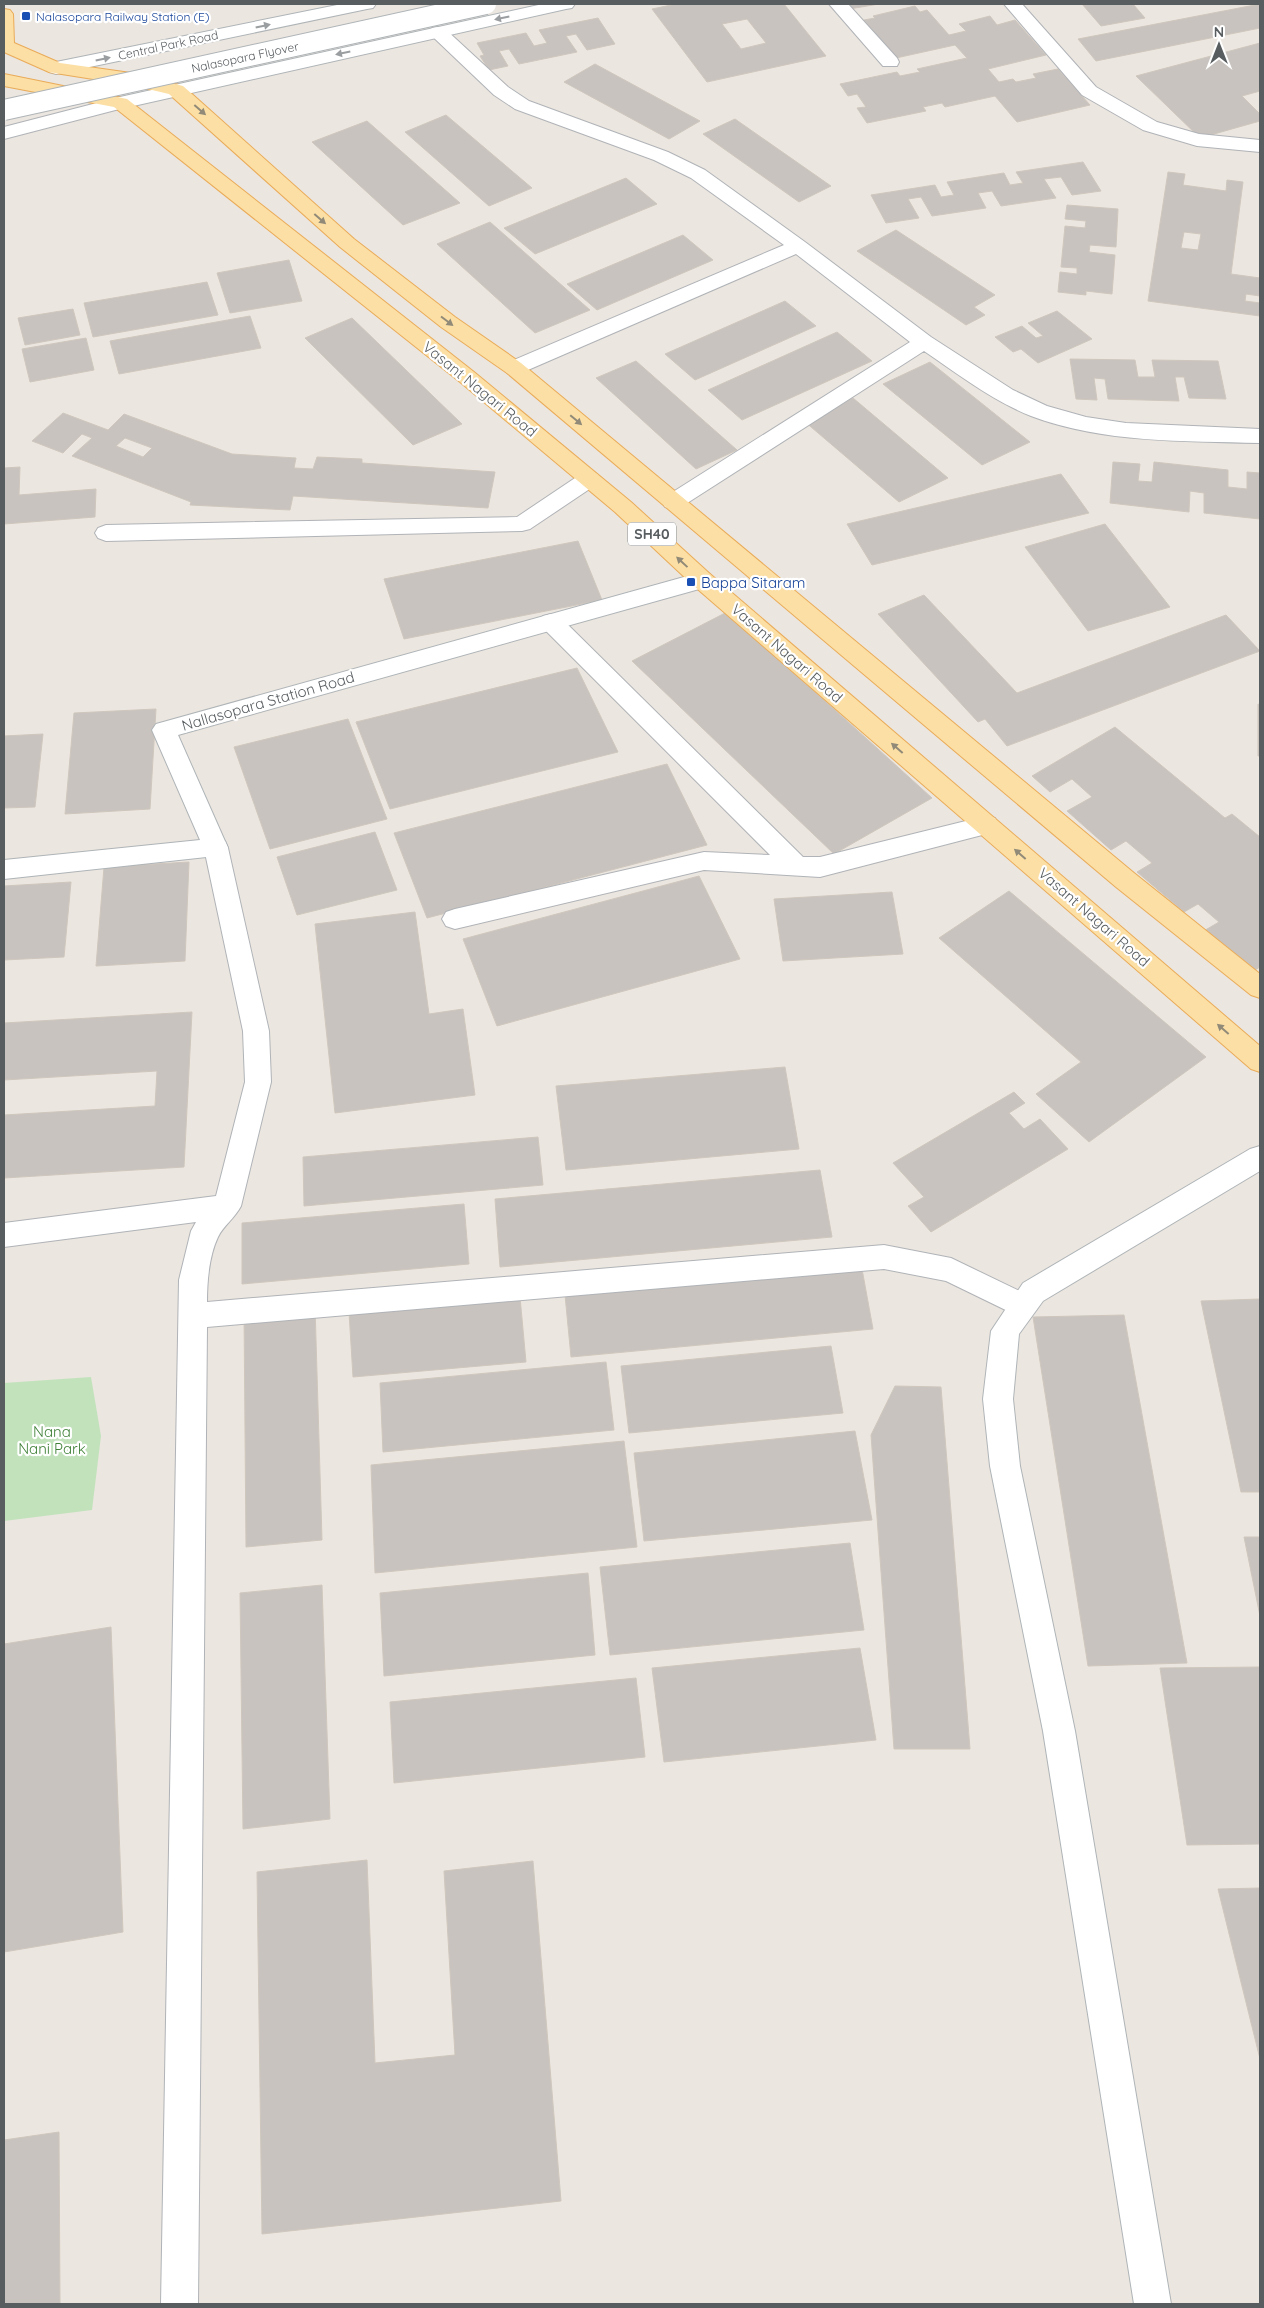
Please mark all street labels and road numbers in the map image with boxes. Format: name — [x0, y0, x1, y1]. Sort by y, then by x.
street label: Central Park Road — [117, 27, 219, 63]
street label: Nalasopara Flyover — [190, 38, 300, 76]
street label: Vasant Nagari Road — [419, 337, 541, 441]
road number: SH40 — [628, 522, 676, 546]
street label: Vasant Nagari Road — [727, 599, 847, 707]
street label: Nallasopara Station Road — [179, 667, 357, 735]
street label: Vasant Nagari Road — [1034, 863, 1154, 971]

